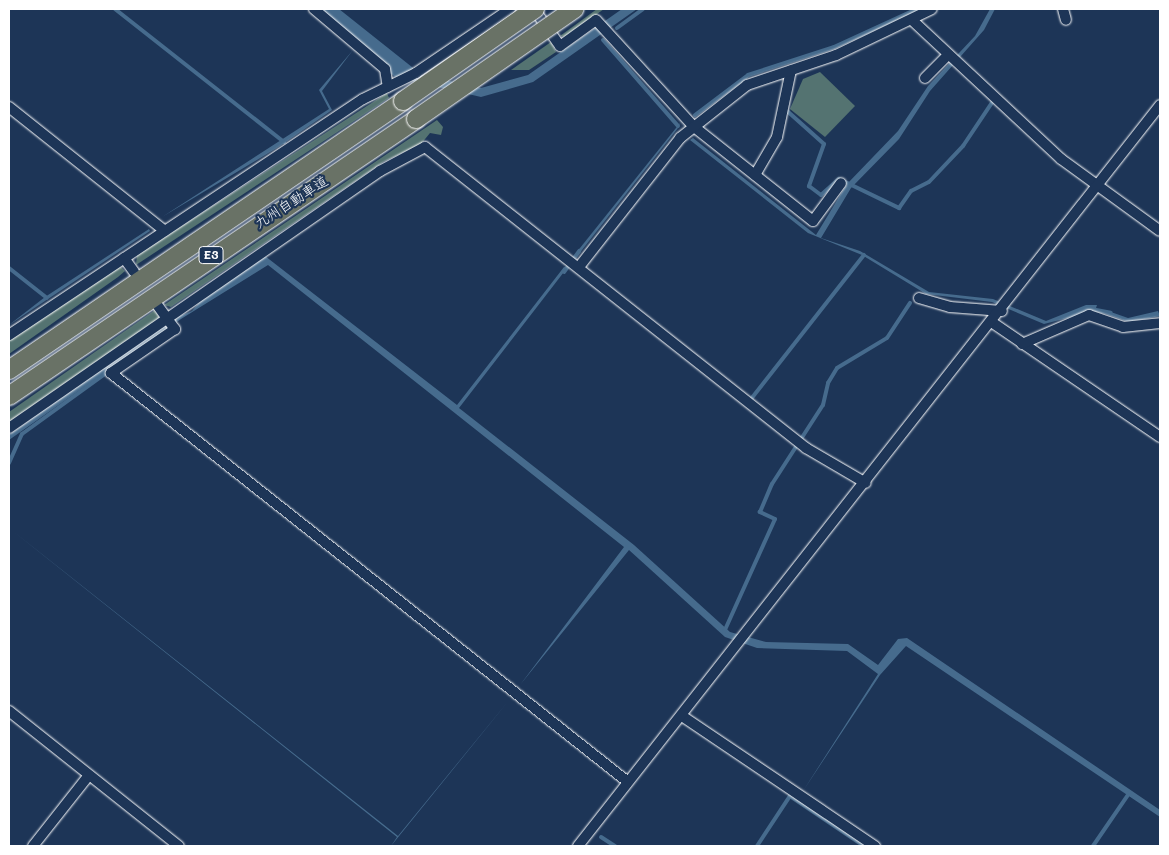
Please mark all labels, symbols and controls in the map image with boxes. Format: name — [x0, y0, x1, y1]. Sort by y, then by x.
street label: 九州自動車道 — [251, 172, 331, 232]
road number: E3 — [198, 246, 224, 264]

